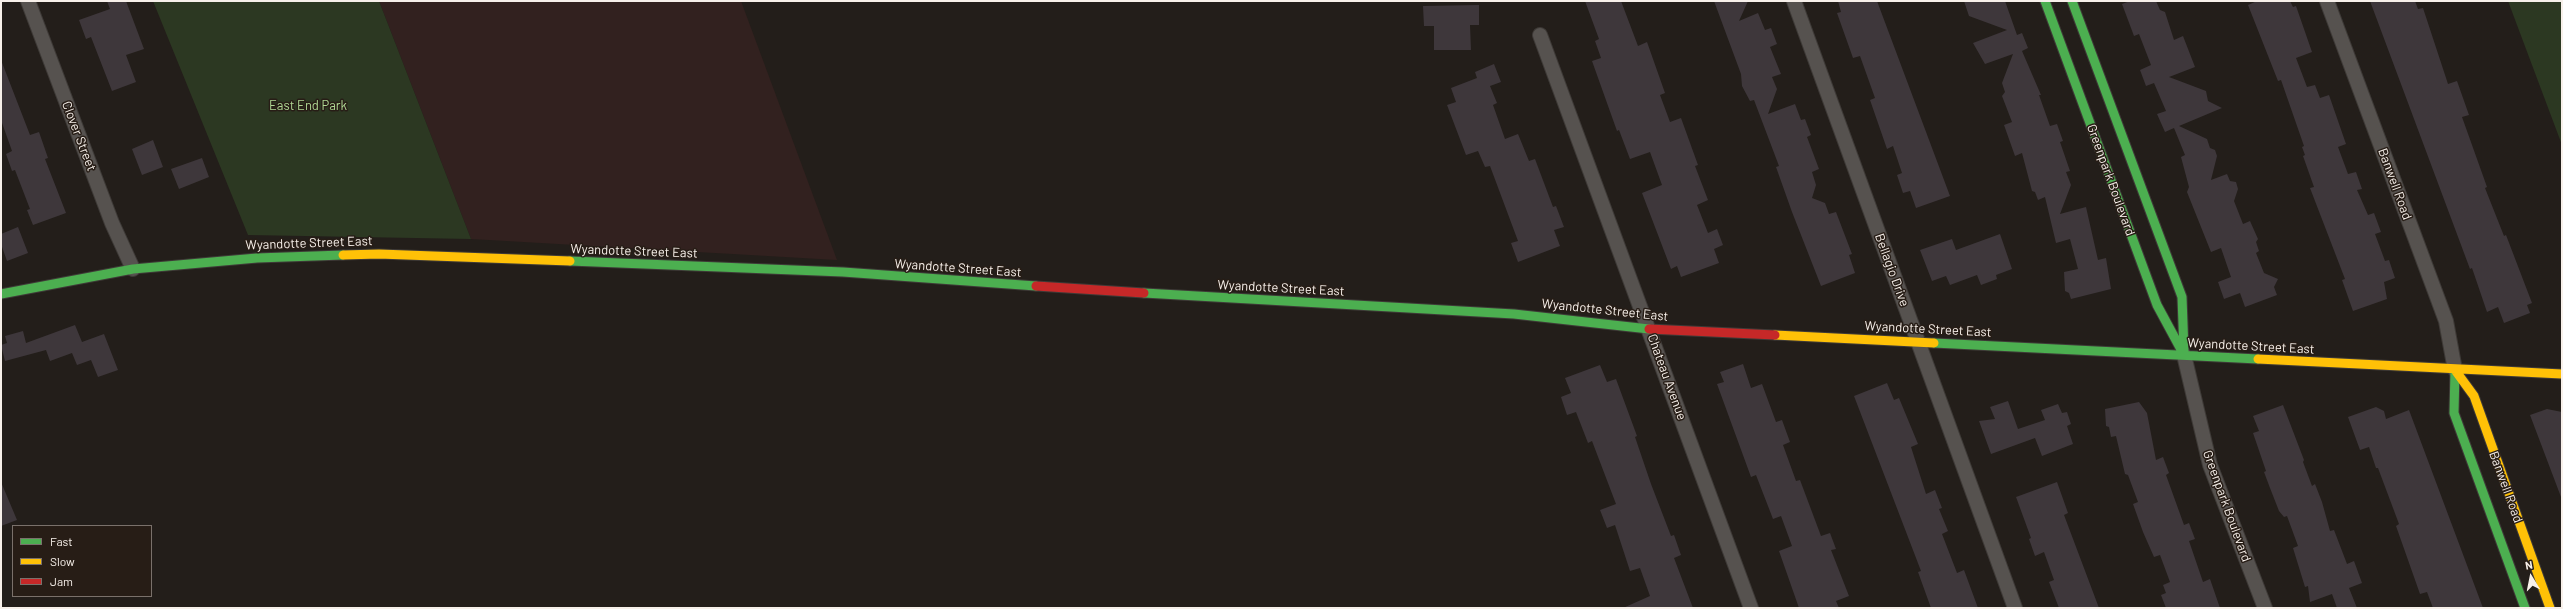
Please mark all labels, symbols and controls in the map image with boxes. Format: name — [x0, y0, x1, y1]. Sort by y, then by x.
park label: East End Park — [269, 98, 347, 114]
street label: Clover Street — [59, 99, 99, 173]
street label: Greenpark Boulevard — [2084, 122, 2138, 238]
street label: Banwell Road — [2375, 146, 2415, 222]
street label: Bellagio Drive — [1872, 231, 1912, 309]
street label: Wyandotte Street East — [245, 233, 373, 253]
street label: Wyandotte Street East — [570, 241, 698, 261]
street label: Wyandotte Street East — [894, 256, 1022, 280]
street label: Wyandotte Street East — [1217, 277, 1345, 299]
street label: Wyandotte Street East — [1541, 296, 1669, 324]
street label: Wyandotte Street East — [1864, 318, 1992, 340]
street label: Chateau Avenue — [1644, 332, 1690, 422]
street label: Wyandotte Street East — [2187, 335, 2315, 357]
street label: Greenpark Boulevard — [2200, 448, 2254, 564]
street label: Banwell Road — [2486, 449, 2526, 525]
legend — [12, 525, 152, 597]
text: Fast — [50, 534, 73, 548]
text: Slow — [50, 554, 75, 568]
north arrow — [2511, 557, 2551, 597]
text: N — [2524, 558, 2534, 572]
text: Jam — [50, 574, 73, 588]

